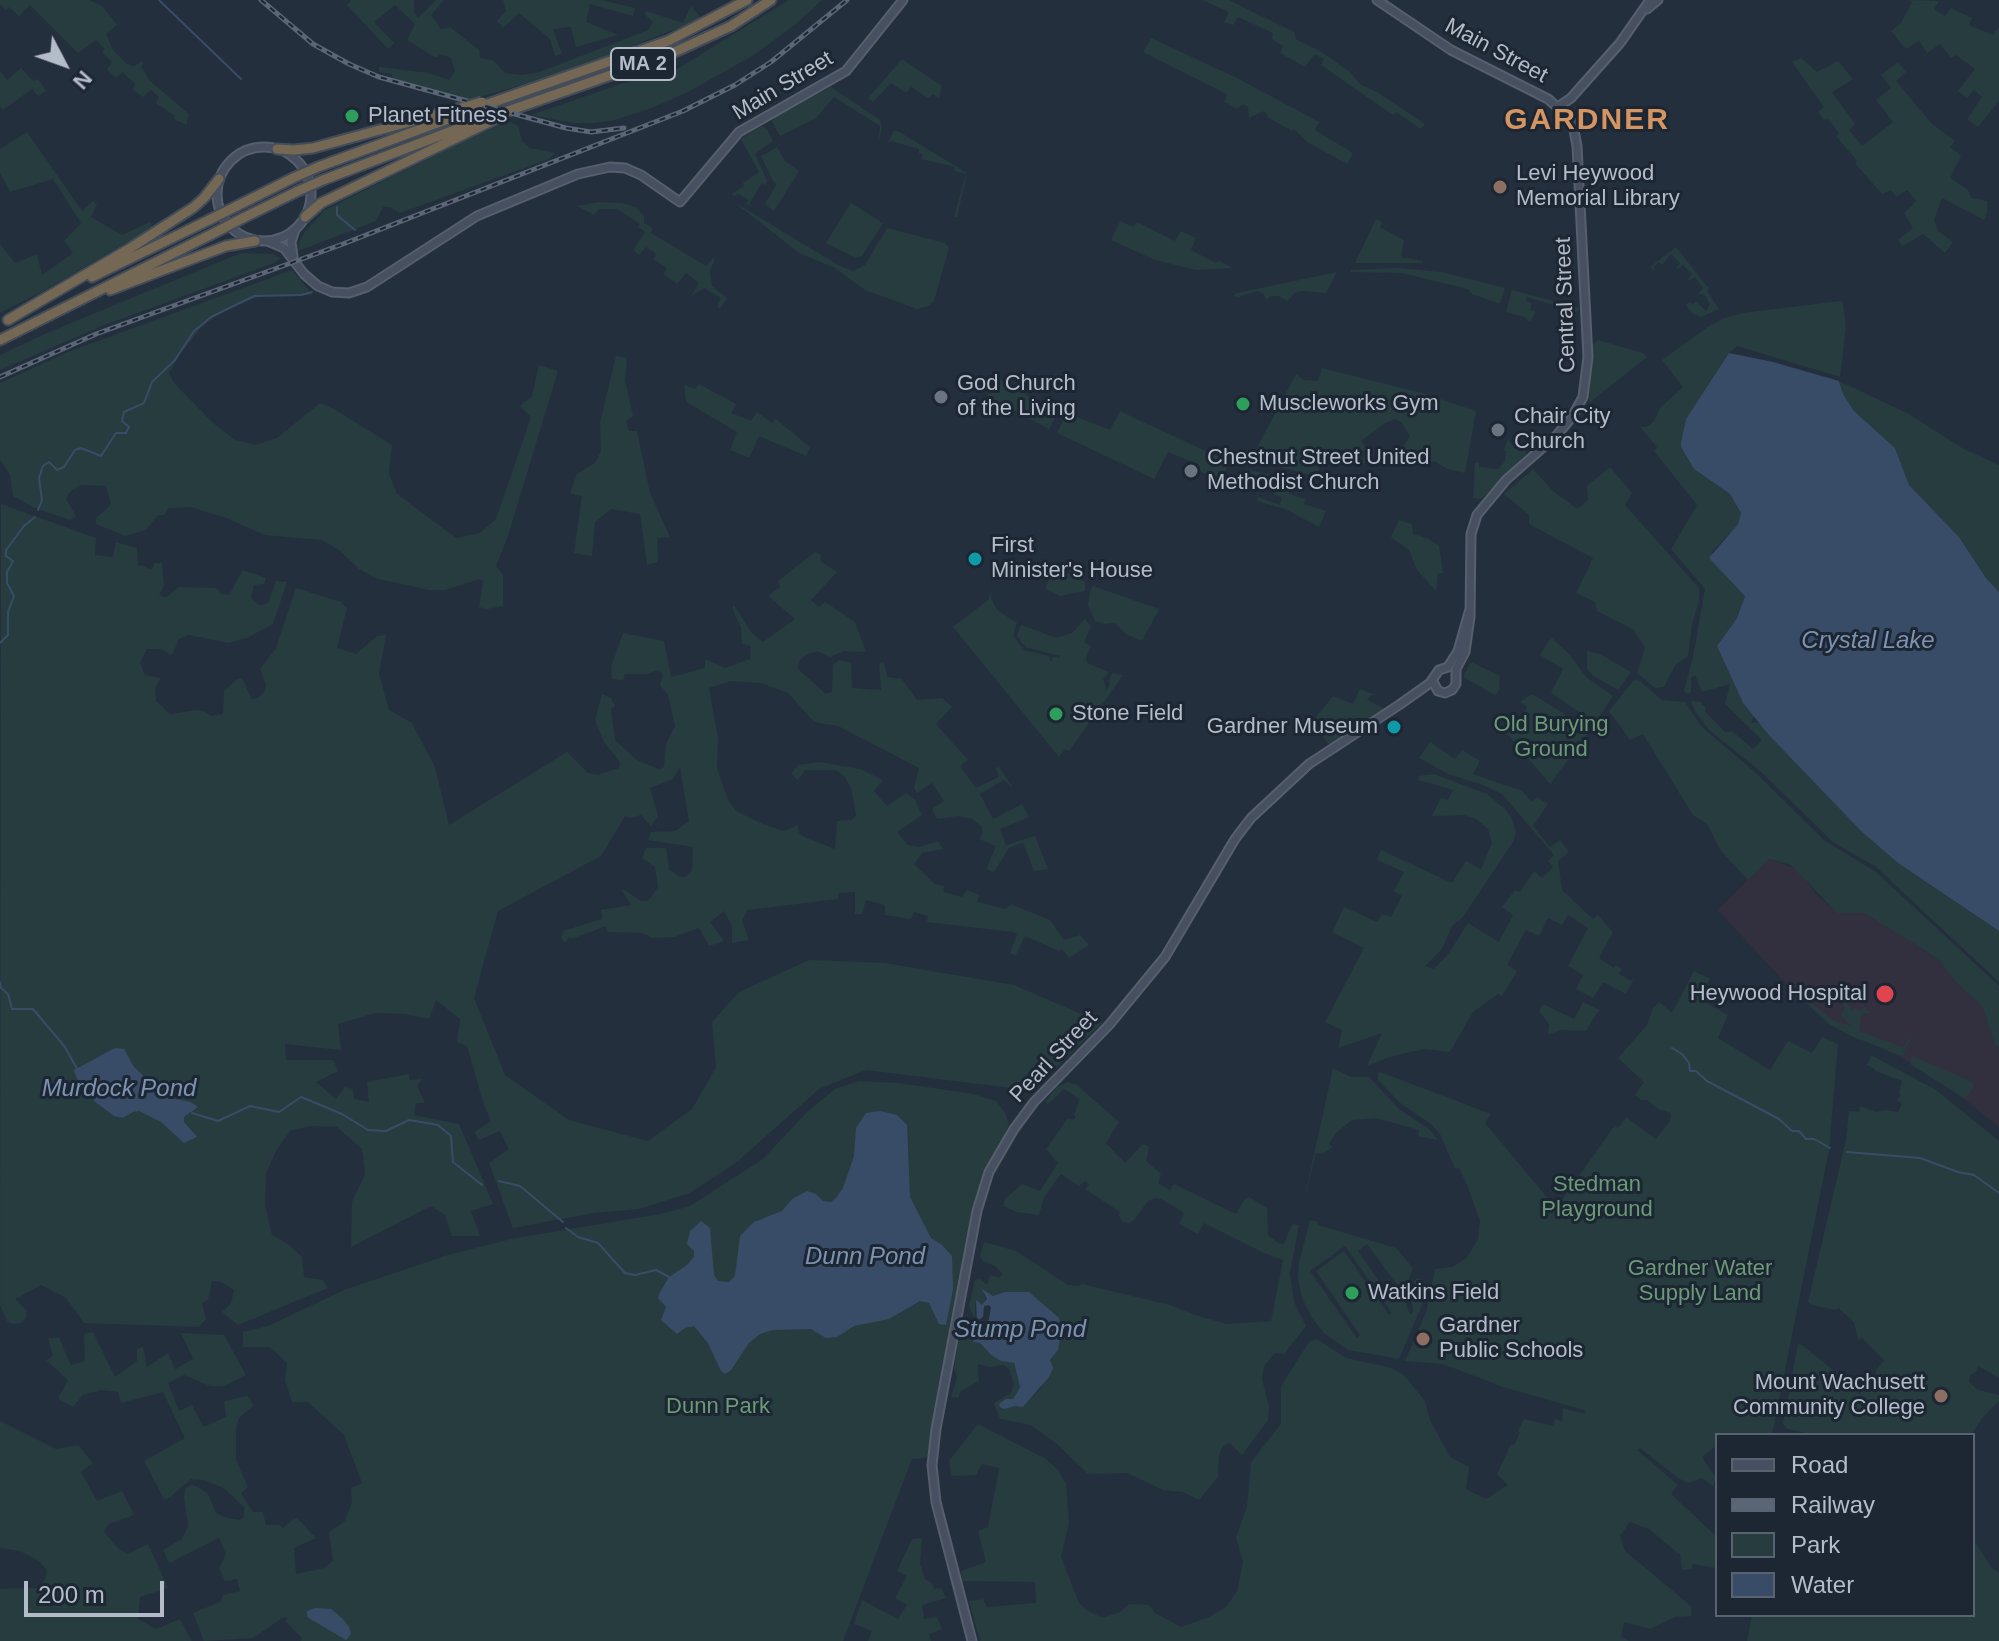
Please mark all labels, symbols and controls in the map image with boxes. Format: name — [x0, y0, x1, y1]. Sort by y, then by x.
street label: Main Street — [1440, 13, 1552, 89]
north arrow — [24, 24, 104, 104]
street label: Main Street — [728, 46, 838, 126]
road number: MA 2 — [611, 48, 675, 80]
text: N — [68, 66, 97, 94]
place label: Planet Fitness — [368, 103, 507, 129]
district label: GARDNER — [1504, 103, 1670, 139]
marker: Planet Fitness — [343, 107, 361, 125]
place label: Levi Heywood Memorial Library — [1516, 161, 1680, 212]
marker: Levi Heywood Memorial Library — [1491, 178, 1509, 196]
street label: Central Street — [1550, 237, 1582, 373]
place label: God Church of the Living — [957, 371, 1076, 422]
marker: God Church of the Living — [932, 388, 950, 406]
place label: Muscleworks Gym — [1259, 391, 1439, 417]
marker: Muscleworks Gym — [1234, 395, 1252, 413]
place label: Chair City Church — [1514, 404, 1611, 456]
marker: Chair City Church — [1489, 421, 1507, 439]
place label: Chestnut Street United Methodist Church — [1207, 445, 1430, 496]
marker: Chestnut Street United Methodist Church — [1182, 462, 1200, 480]
place label: First Minister's House — [991, 533, 1153, 584]
marker: First Minister's House — [966, 550, 984, 568]
water label: Crystal Lake — [1801, 627, 1935, 655]
place label: Stone Field — [1072, 701, 1183, 727]
marker: Stone Field — [1047, 705, 1065, 723]
park label: Old Burying Ground — [1494, 712, 1608, 764]
place label: Gardner Museum — [1207, 714, 1378, 740]
marker: Gardner Museum — [1385, 718, 1403, 736]
place label: Heywood Hospital — [1690, 981, 1867, 1007]
marker: Heywood Hospital — [1874, 983, 1896, 1005]
street label: Pearl Street — [1005, 1006, 1103, 1108]
water label: Murdock Pond — [42, 1075, 196, 1103]
park label: Stedman Playground — [1541, 1172, 1653, 1224]
water label: Dunn Pond — [805, 1243, 925, 1271]
park label: Gardner Water Supply Land — [1628, 1256, 1772, 1308]
place label: Watkins Field — [1368, 1280, 1499, 1306]
marker: Watkins Field — [1343, 1284, 1361, 1302]
place label: Gardner Public Schools — [1439, 1313, 1583, 1364]
water label: Stump Pond — [954, 1316, 1086, 1344]
marker: Gardner Public Schools — [1414, 1330, 1432, 1348]
place label: Mount Wachusett Community College — [1733, 1370, 1925, 1422]
marker: Mount Wachusett Community College — [1932, 1387, 1950, 1405]
park label: Dunn Park — [666, 1394, 770, 1420]
legend — [1715, 1433, 1975, 1617]
text: Road — [1791, 1451, 1848, 1478]
text: Railway — [1791, 1491, 1875, 1518]
text: Park — [1791, 1531, 1840, 1558]
scale bar — [28, 1565, 168, 1615]
text: Water — [1791, 1571, 1854, 1598]
text: 200 m — [38, 1581, 105, 1608]

